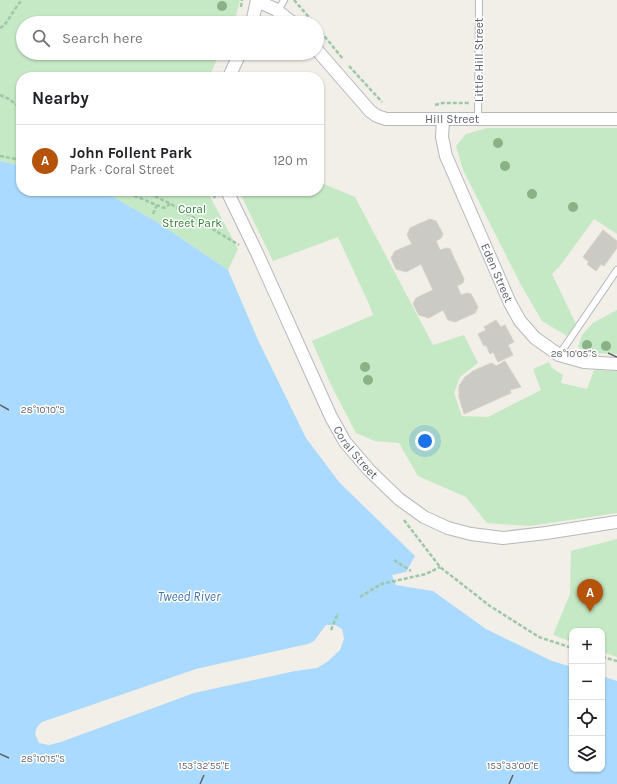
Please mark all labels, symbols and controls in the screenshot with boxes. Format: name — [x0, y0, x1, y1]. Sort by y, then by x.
search box — [16, 16, 324, 60]
street label: Little Hill Street — [472, 17, 486, 102]
icon: search — [30, 27, 52, 49]
text: Search here — [62, 29, 143, 47]
text: Nearby — [32, 88, 89, 108]
street label: Hill Street — [425, 112, 480, 126]
text: John Follent Park — [70, 144, 192, 162]
text: A — [41, 153, 49, 168]
text: 120 m — [273, 153, 308, 168]
text: Park · Coral Street — [70, 162, 174, 177]
park label: Coral Street Park — [162, 202, 222, 230]
street label: Eden Street — [478, 241, 516, 305]
text: 28°10'05"S — [551, 348, 597, 360]
text: 28°10'10"S — [21, 404, 65, 416]
street label: Coral Street — [330, 423, 381, 482]
your location — [415, 431, 435, 451]
pin: A — [577, 579, 603, 612]
water label: Tweed River — [158, 589, 221, 604]
map controls — [569, 628, 605, 772]
button: + — [569, 628, 605, 664]
button: − — [569, 664, 605, 700]
button: locate — [569, 700, 605, 736]
button: layers — [569, 736, 605, 772]
text: 28°10'15"S — [21, 753, 65, 765]
text: 153°32'55"E — [178, 760, 230, 772]
text: 153°33'00"E — [487, 760, 539, 772]

